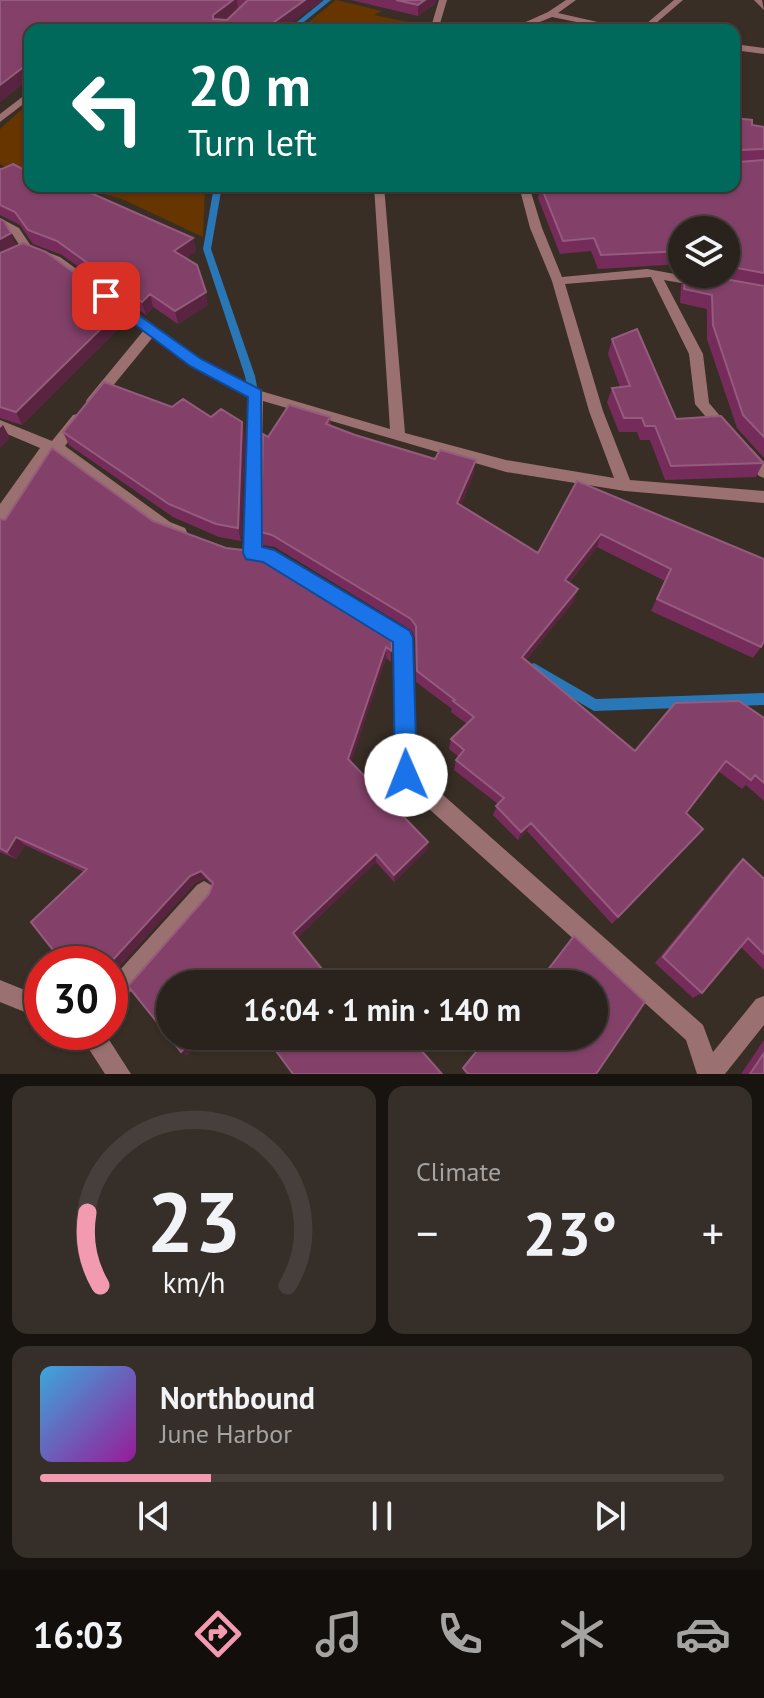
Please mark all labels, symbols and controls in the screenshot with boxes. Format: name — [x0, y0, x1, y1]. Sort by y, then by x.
text: 20 m — [188, 49, 311, 121]
icon: left — [56, 56, 160, 160]
text: Turn left — [188, 119, 317, 166]
map controls — [668, 216, 740, 288]
button: layers — [668, 216, 740, 288]
pin — [72, 262, 140, 330]
icon: arrive — [84, 274, 128, 318]
position arrow — [364, 733, 448, 817]
speed limit sign: 30 — [24, 946, 128, 1050]
text: 16:04 · 1 min · 140 m — [243, 990, 521, 1029]
text: Climate — [416, 1155, 501, 1188]
text: 23 — [147, 1167, 241, 1275]
text: 23° — [523, 1194, 617, 1272]
text: − — [416, 1204, 438, 1261]
text: + — [702, 1204, 724, 1261]
text: km/h — [163, 1264, 225, 1301]
text: Northbound — [160, 1378, 315, 1417]
text: June Harbor — [160, 1417, 292, 1450]
icon: previous — [132, 1494, 176, 1538]
icon: pause — [360, 1494, 404, 1538]
icon: next — [588, 1494, 632, 1538]
icon: directions — [190, 1606, 246, 1662]
icon: music — [311, 1606, 367, 1662]
icon: phone — [432, 1606, 488, 1662]
icon: climate — [554, 1606, 610, 1662]
icon: car — [675, 1606, 731, 1662]
text: 16:03 — [33, 1611, 124, 1658]

